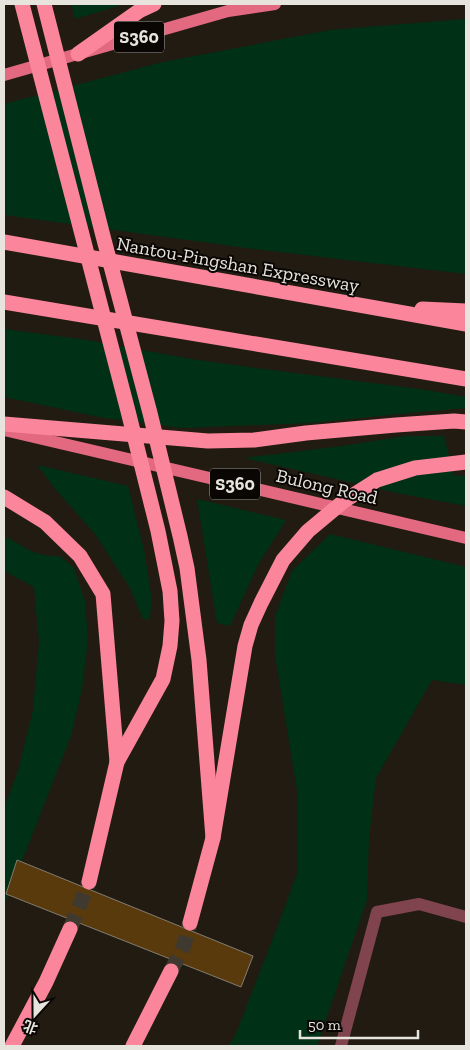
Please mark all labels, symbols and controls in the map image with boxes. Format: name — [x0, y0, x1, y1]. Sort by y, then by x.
road number: S360 — [114, 22, 164, 52]
street label: Nantou-Pingshan Expressway — [115, 232, 361, 297]
street label: Bulong Road — [274, 464, 380, 509]
road number: S360 — [210, 468, 260, 499]
north arrow — [10, 990, 60, 1040]
scale bar — [300, 1008, 418, 1040]
text: 北 — [21, 1016, 40, 1037]
text: 50 m — [308, 1016, 341, 1034]

